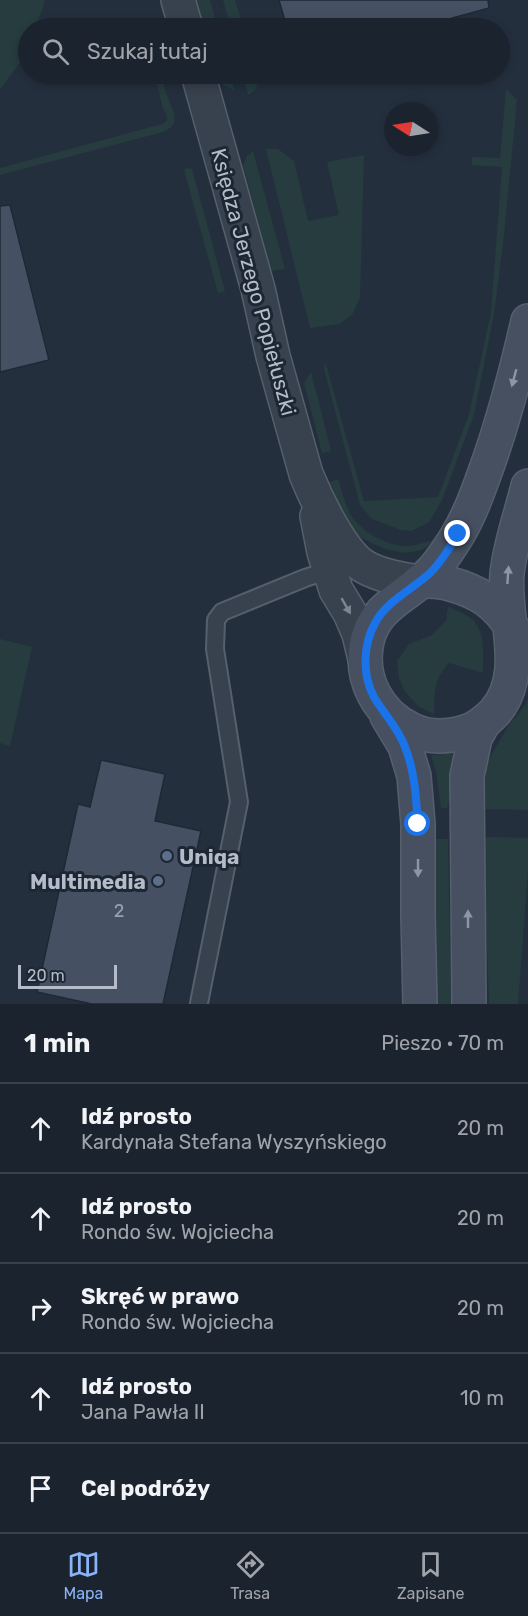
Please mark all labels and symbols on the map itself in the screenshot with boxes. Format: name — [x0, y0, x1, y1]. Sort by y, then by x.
north arrow — [384, 102, 438, 156]
street label: Księdza Jerzego Popiełuszki — [206, 146, 302, 418]
one-way arrow — [509, 369, 519, 387]
route end — [444, 520, 470, 546]
one-way arrow — [503, 565, 513, 584]
one-way arrow — [341, 598, 351, 615]
route start — [404, 810, 430, 836]
place label: Uniqa — [179, 844, 239, 869]
marker: Uniqa — [160, 849, 174, 863]
one-way arrow — [413, 858, 423, 877]
place label: Multimedia — [30, 869, 146, 894]
marker: Multimedia — [151, 874, 165, 888]
house number: 2 — [114, 900, 124, 922]
one-way arrow — [463, 909, 473, 928]
scale bar — [18, 962, 117, 989]

